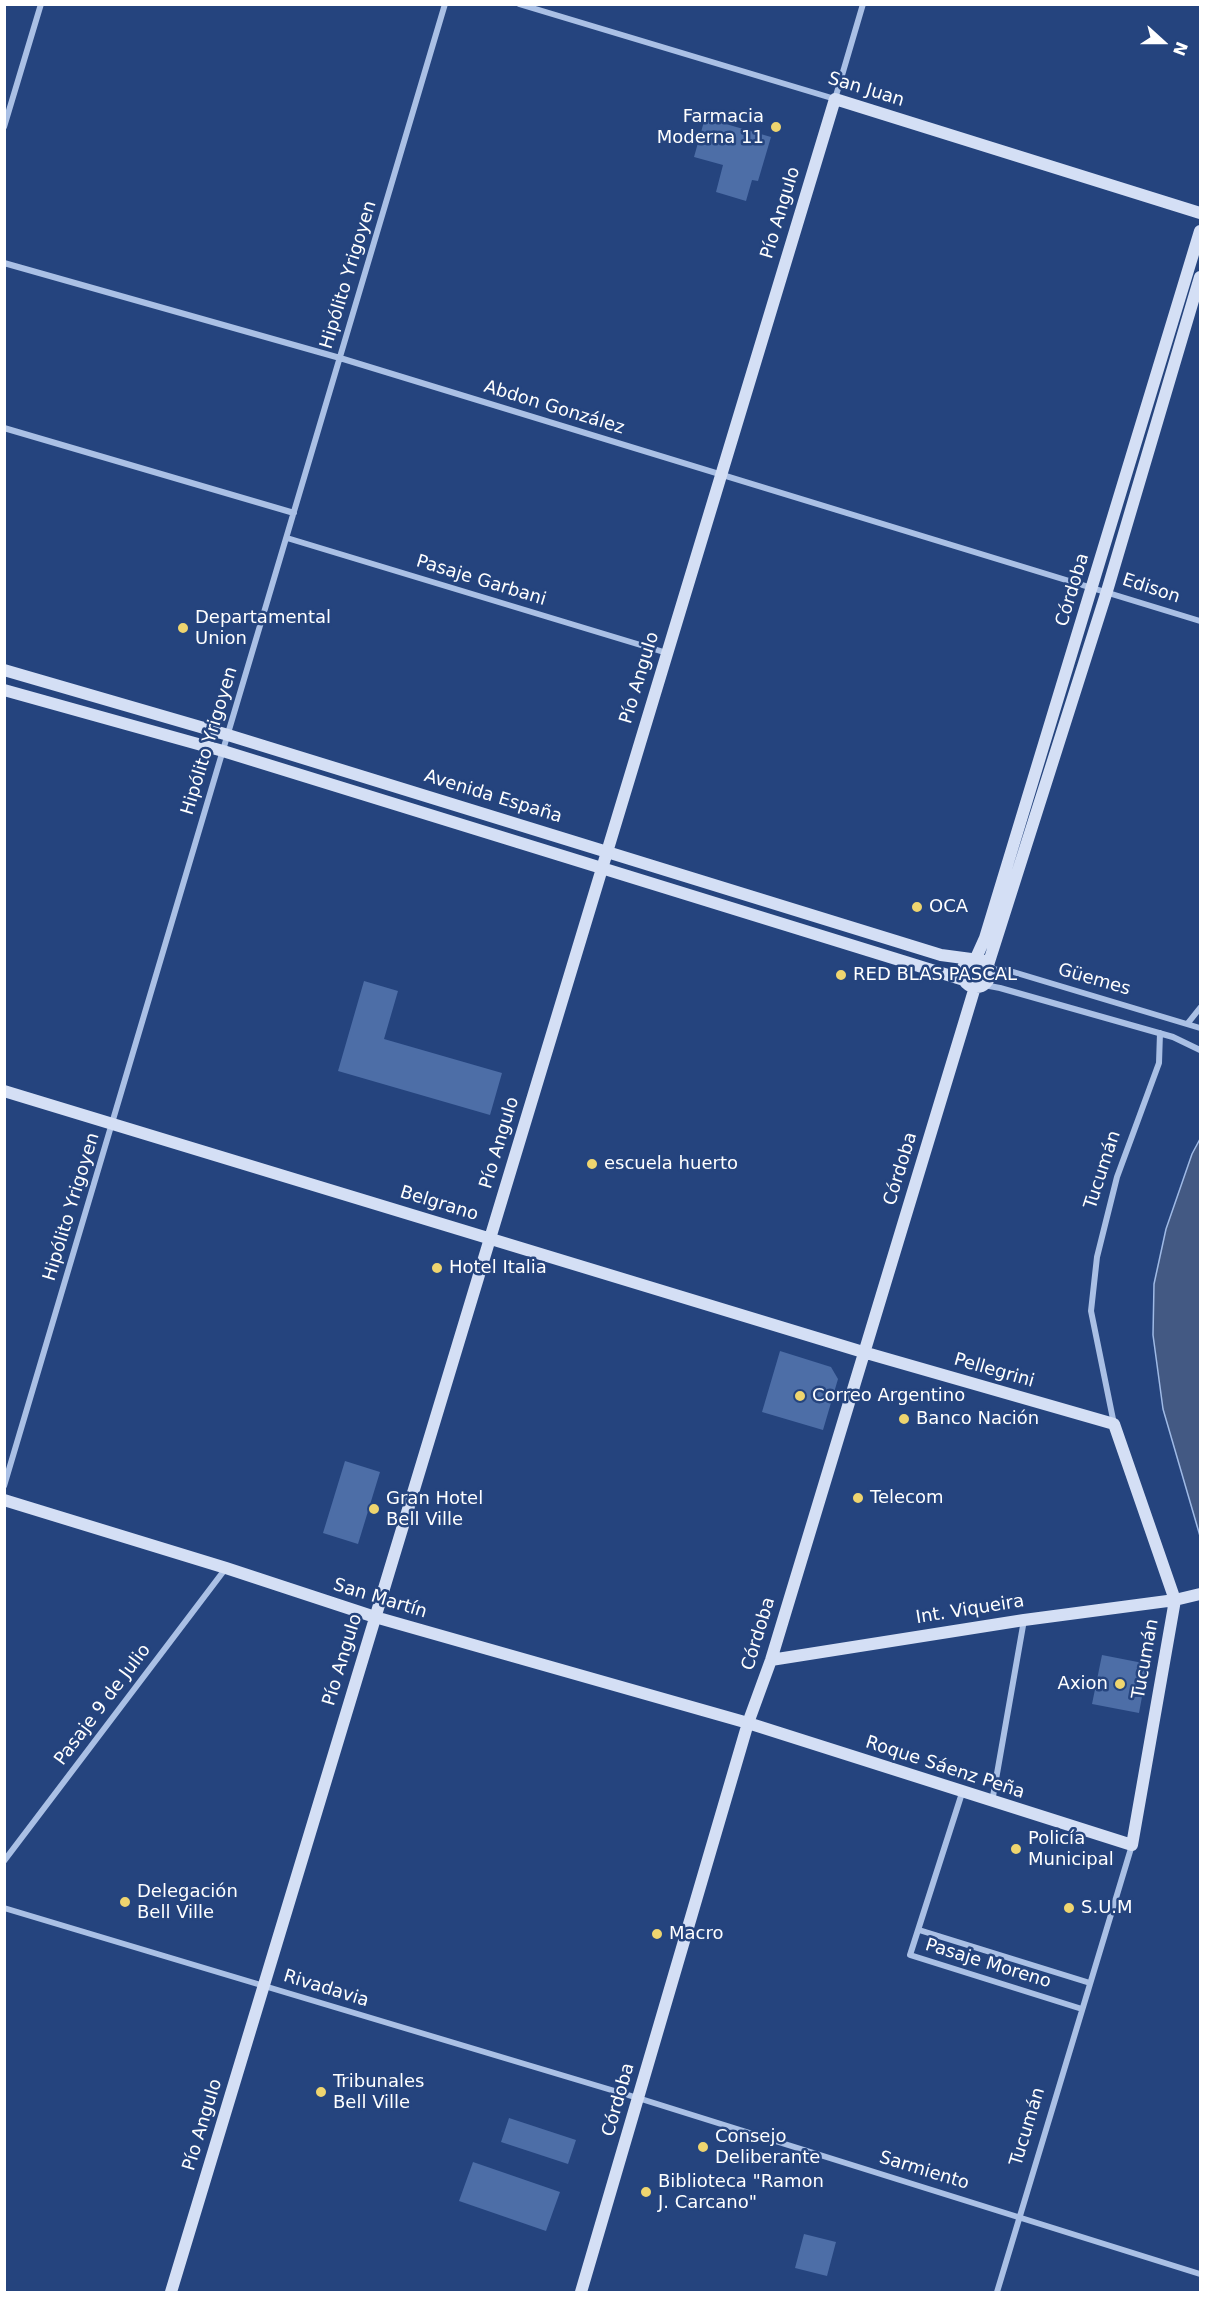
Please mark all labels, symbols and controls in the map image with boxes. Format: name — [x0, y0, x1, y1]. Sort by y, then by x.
north arrow — [1133, 12, 1193, 72]
text: N — [1169, 39, 1192, 58]
street label: San Juan — [825, 68, 907, 112]
place label: Farmacia Moderna 11 — [657, 106, 764, 148]
marker: Farmacia Moderna 11 — [769, 120, 783, 134]
street label: Pío Angulo — [757, 164, 805, 262]
street label: Hipólito Yrigoyen — [316, 198, 382, 352]
street label: Abdon González — [481, 376, 627, 440]
street label: Pasaje Garbani — [414, 551, 548, 611]
street label: Córdoba — [1052, 551, 1094, 629]
street label: Edison — [1119, 570, 1183, 608]
place label: Departamental Union — [195, 607, 331, 650]
marker: Departamental Union — [176, 621, 190, 635]
street label: Pío Angulo — [616, 629, 664, 727]
street label: Hipólito Yrigoyen — [177, 664, 243, 818]
street label: Avenida España — [421, 766, 565, 828]
place label: OCA — [929, 896, 968, 918]
marker: OCA — [910, 900, 924, 914]
street label: Güemes — [1055, 959, 1133, 1001]
place label: RED BLAS PASCAL — [853, 964, 1017, 986]
marker: RED BLAS PASCAL — [834, 968, 848, 982]
street label: Pío Angulo — [476, 1094, 524, 1192]
street label: Tucumán — [1080, 1128, 1126, 1212]
street label: Hipólito Yrigoyen — [39, 1130, 105, 1284]
street label: Córdoba — [880, 1130, 922, 1208]
place label: escuela huerto — [604, 1153, 738, 1175]
marker: escuela huerto — [585, 1157, 599, 1171]
street label: Belgrano — [397, 1182, 481, 1226]
place label: Hotel Italia — [449, 1257, 547, 1279]
marker: Hotel Italia — [430, 1261, 444, 1275]
street label: Pellegrini — [951, 1349, 1037, 1393]
place label: Correo Argentino — [812, 1385, 965, 1407]
marker: Correo Argentino — [793, 1389, 807, 1403]
place label: Banco Nación — [916, 1408, 1039, 1430]
marker: Banco Nación — [897, 1412, 911, 1426]
place label: Telecom — [870, 1487, 944, 1509]
place label: Gran Hotel Bell Ville — [386, 1488, 483, 1530]
marker: Telecom — [851, 1491, 865, 1505]
marker: Gran Hotel Bell Ville — [367, 1502, 381, 1516]
street label: San Martín — [330, 1574, 430, 1624]
street label: Int. Viqueira — [914, 1591, 1026, 1629]
street label: Córdoba — [738, 1595, 780, 1673]
street label: Pío Angulo — [319, 1611, 367, 1709]
street label: Tucumán — [1128, 1617, 1164, 1701]
street label: Pasaje 9 de Julio — [50, 1640, 156, 1770]
place label: Axion — [1058, 1673, 1108, 1695]
marker: Axion — [1113, 1677, 1127, 1691]
street label: Roque Sáenz Peña — [863, 1732, 1027, 1804]
place label: Policía Municipal — [1028, 1828, 1114, 1870]
marker: Policía Municipal — [1009, 1842, 1023, 1856]
place label: Delegación Bell Ville — [137, 1881, 238, 1924]
marker: Delegación Bell Ville — [118, 1895, 132, 1909]
place label: S.U.M — [1081, 1897, 1133, 1919]
marker: S.U.M — [1062, 1901, 1076, 1915]
place label: Macro — [669, 1923, 723, 1945]
marker: Macro — [650, 1927, 664, 1941]
street label: Pasaje Moreno — [923, 1935, 1053, 1993]
street label: Rivadavia — [281, 1966, 371, 2012]
street label: Córdoba — [598, 2061, 640, 2139]
place label: Tribunales Bell Ville — [333, 2071, 424, 2114]
street label: Pío Angulo — [179, 2076, 227, 2174]
marker: Tribunales Bell Ville — [314, 2085, 328, 2099]
street label: Tucumán — [1006, 2085, 1050, 2169]
place label: Consejo Deliberante — [715, 2126, 820, 2168]
marker: Consejo Deliberante — [696, 2140, 710, 2154]
street label: Sarmiento — [877, 2147, 971, 2195]
place label: Biblioteca "Ramon J. Carcano" — [658, 2171, 824, 2214]
marker: Biblioteca "Ramon J. Carcano" — [639, 2185, 653, 2199]

